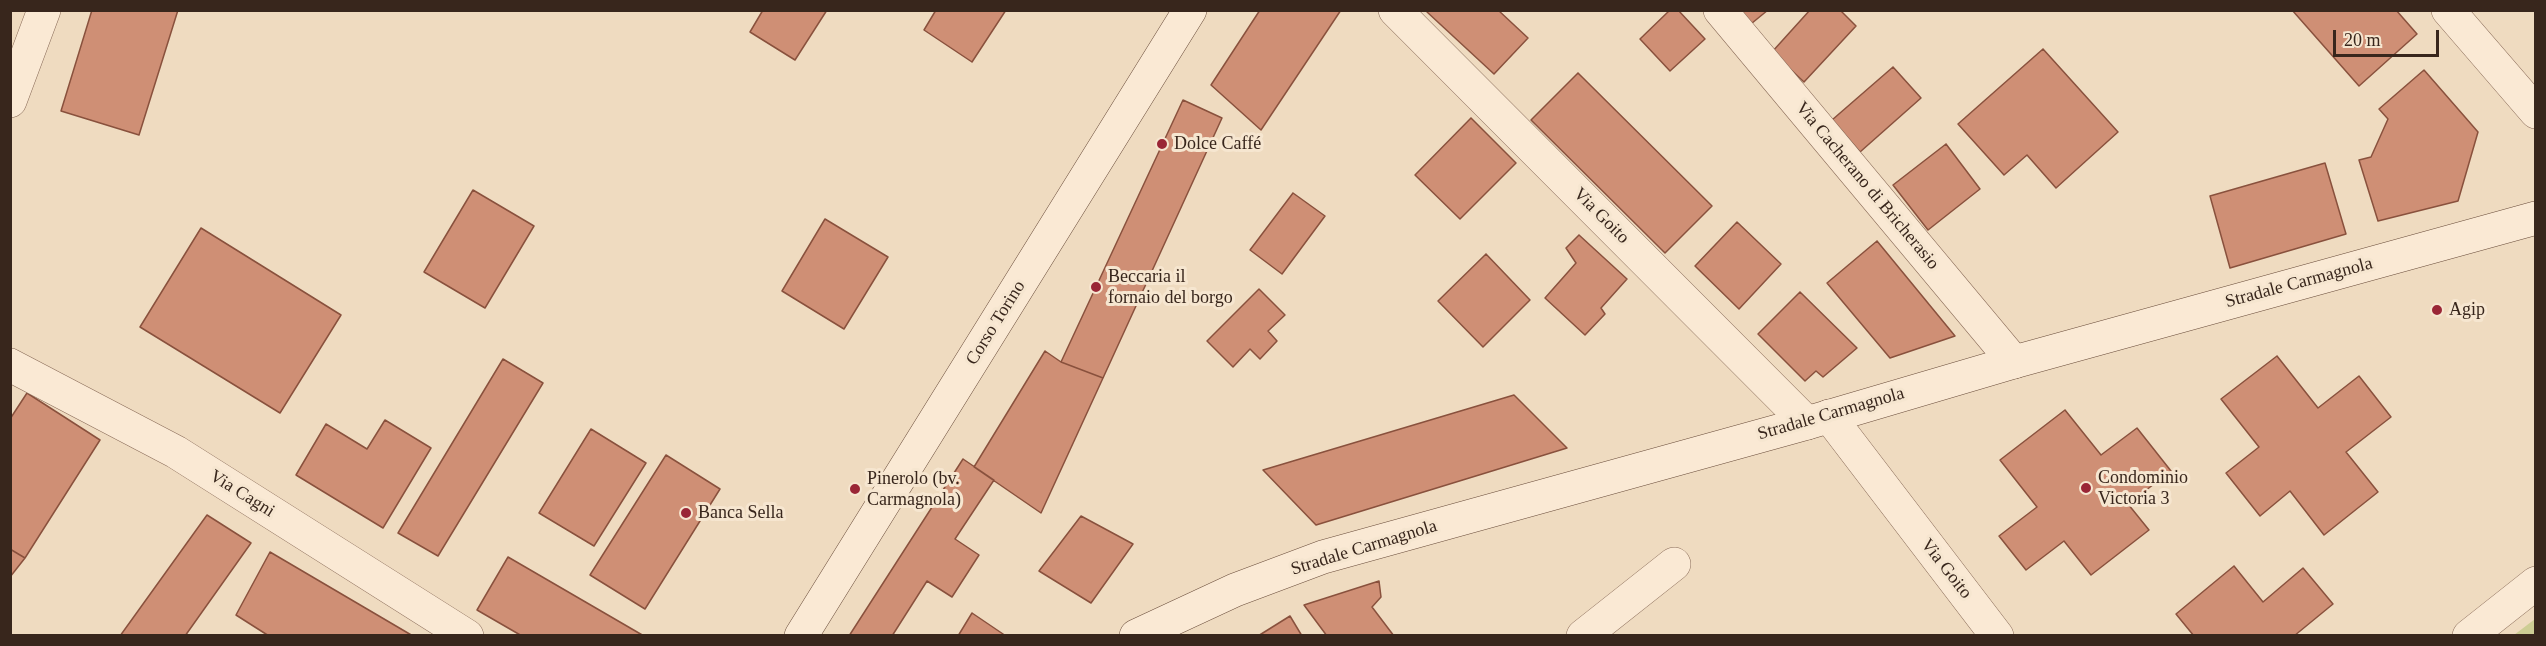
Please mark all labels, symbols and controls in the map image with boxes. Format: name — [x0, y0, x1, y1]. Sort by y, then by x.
scale bar — [2336, 18, 2442, 56]
text: 20 m — [2344, 30, 2381, 50]
street label: Via Cacherano di Bricherasio — [1790, 98, 1944, 274]
place label: Dolce Caffé — [1174, 133, 1261, 155]
marker: Dolce Caffé — [1155, 137, 1169, 151]
street label: Via Goito — [1568, 183, 1634, 249]
street label: Stradale Carmagnola — [2223, 253, 2375, 313]
place label: Beccaria il fornaio del borgo — [1108, 266, 1233, 308]
street label: Corso Torino — [962, 277, 1030, 369]
marker: Beccaria il fornaio del borgo — [1089, 280, 1103, 294]
place label: Agip — [2449, 299, 2485, 321]
marker: Agip — [2430, 303, 2444, 317]
street label: Stradale Carmagnola — [1755, 383, 1907, 445]
street label: Via Cagni — [206, 466, 278, 522]
place label: Condominio Victoria 3 — [2098, 467, 2188, 510]
place label: Pinerolo (bv. Carmagnola) — [867, 468, 961, 510]
marker: Condominio Victoria 3 — [2079, 481, 2093, 495]
marker: Pinerolo (bv. Carmagnola) — [848, 482, 862, 496]
place label: Banca Sella — [698, 502, 783, 524]
marker: Banca Sella — [679, 506, 693, 520]
street label: Stradale Carmagnola — [1288, 516, 1440, 580]
street label: Via Goito — [1916, 535, 1976, 603]

